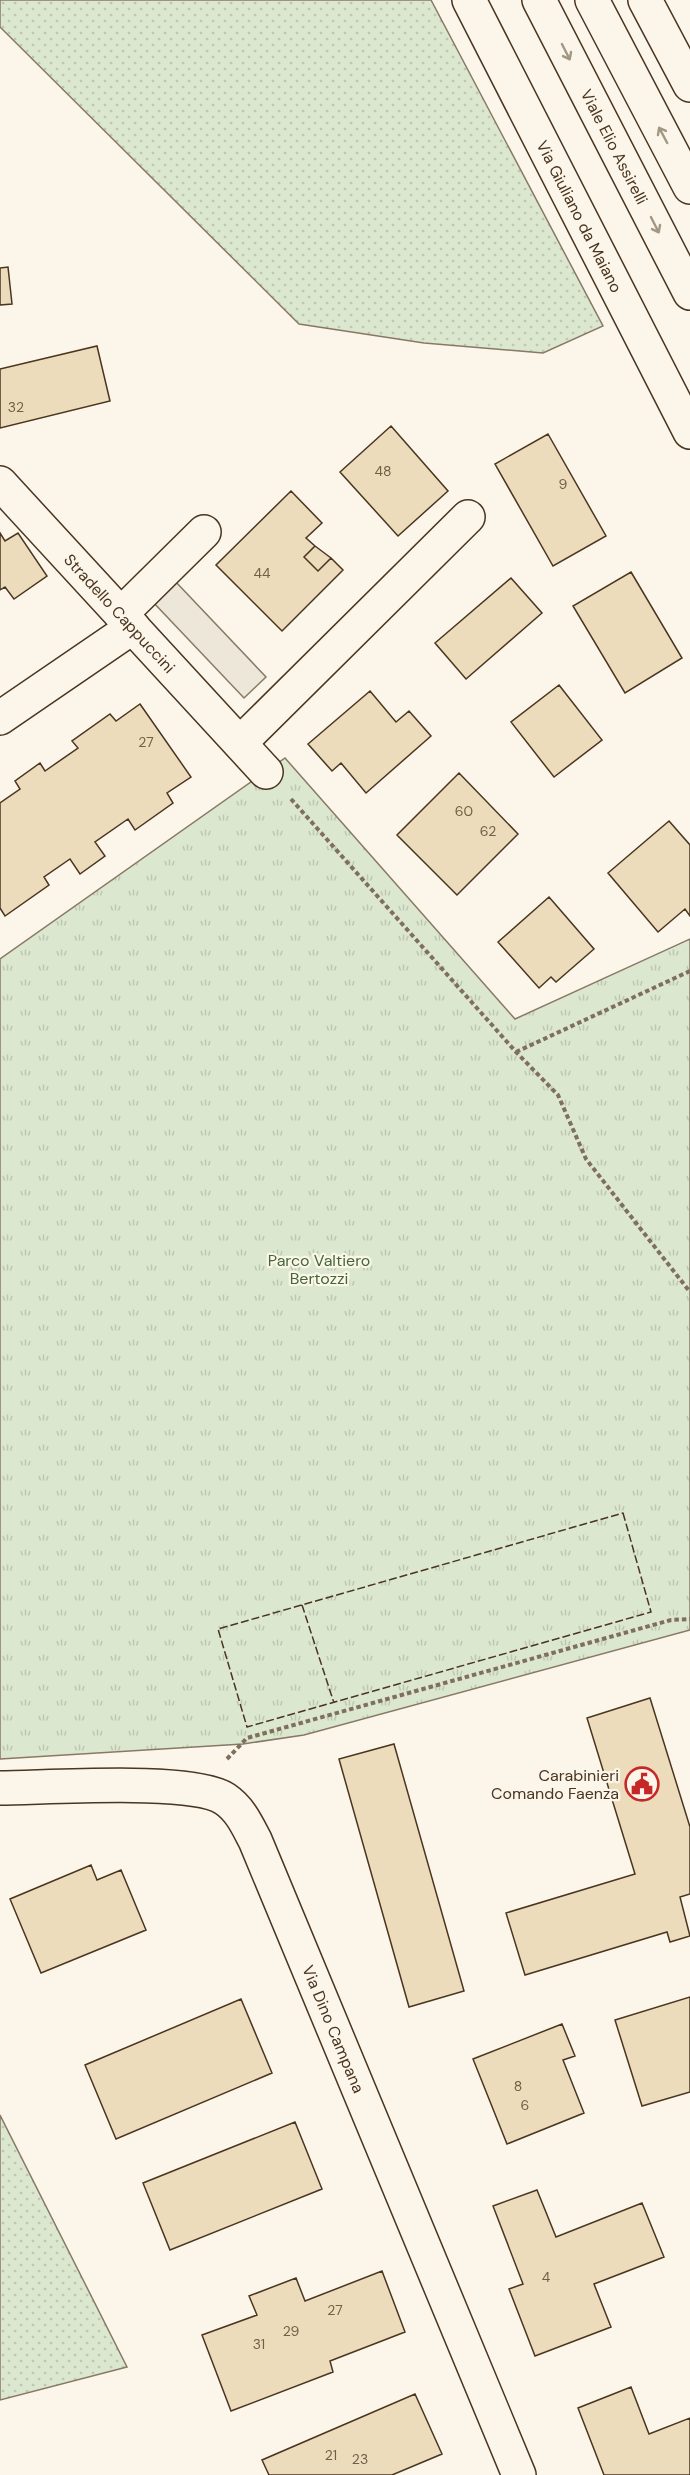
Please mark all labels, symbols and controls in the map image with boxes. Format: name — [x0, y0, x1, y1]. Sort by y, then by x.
one-way arrow — [560, 43, 572, 61]
street label: Viale Elio Assirelli — [576, 86, 653, 208]
one-way arrow — [657, 127, 668, 145]
street label: Via Giuliano da Maiano — [532, 137, 627, 296]
one-way arrow — [650, 216, 661, 234]
house number: 32 — [8, 398, 24, 416]
house number: 48 — [374, 462, 392, 480]
house number: 9 — [559, 475, 568, 493]
street label: Stradello Cappuccini — [59, 549, 180, 678]
house number: 44 — [254, 564, 271, 582]
house number: 27 — [138, 733, 154, 751]
house number: 60 — [455, 802, 473, 820]
house number: 62 — [480, 822, 496, 840]
park label: Parco Valtiero Bertozzi — [268, 1250, 370, 1289]
place label: Carabinieri Comando Faenza — [491, 1765, 619, 1804]
public building icon: Carabinieri Comando Faenza — [624, 1766, 660, 1802]
street label: Via Dino Campana — [297, 1962, 369, 2096]
house number: 8 — [514, 2077, 522, 2095]
house number: 6 — [521, 2096, 529, 2114]
house number: 4 — [542, 2268, 551, 2286]
house number: 27 — [327, 2301, 343, 2319]
house number: 29 — [283, 2322, 300, 2340]
house number: 31 — [253, 2335, 265, 2353]
house number: 21 — [325, 2446, 337, 2464]
house number: 23 — [352, 2450, 368, 2468]

